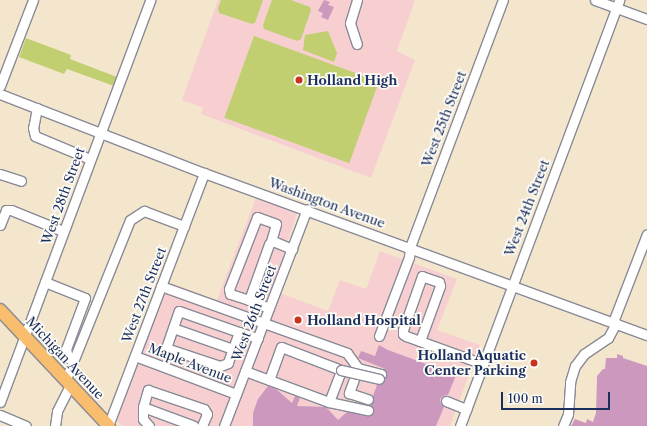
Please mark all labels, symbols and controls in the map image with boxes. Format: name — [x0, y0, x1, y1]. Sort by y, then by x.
street label: West 25th Street — [419, 69, 469, 169]
place label: Holland High — [307, 72, 397, 88]
marker: Holland High — [294, 75, 304, 85]
street label: West 28th Street — [38, 145, 88, 247]
street label: West 24th Street — [501, 158, 553, 258]
street label: Washington Avenue — [267, 175, 387, 231]
street label: West 27th Street — [119, 245, 169, 345]
street label: West 26th Street — [228, 263, 280, 363]
place label: Holland Hospital — [307, 312, 421, 328]
street label: Michigan Avenue — [23, 313, 107, 403]
marker: Holland Hospital — [292, 314, 304, 326]
street label: Maple Avenue — [146, 340, 234, 386]
place label: Holland Aquatic Center Parking — [417, 348, 526, 379]
marker: Holland Aquatic Center Parking — [529, 358, 539, 368]
scale bar — [503, 384, 612, 410]
text: 100 m — [508, 391, 543, 406]

